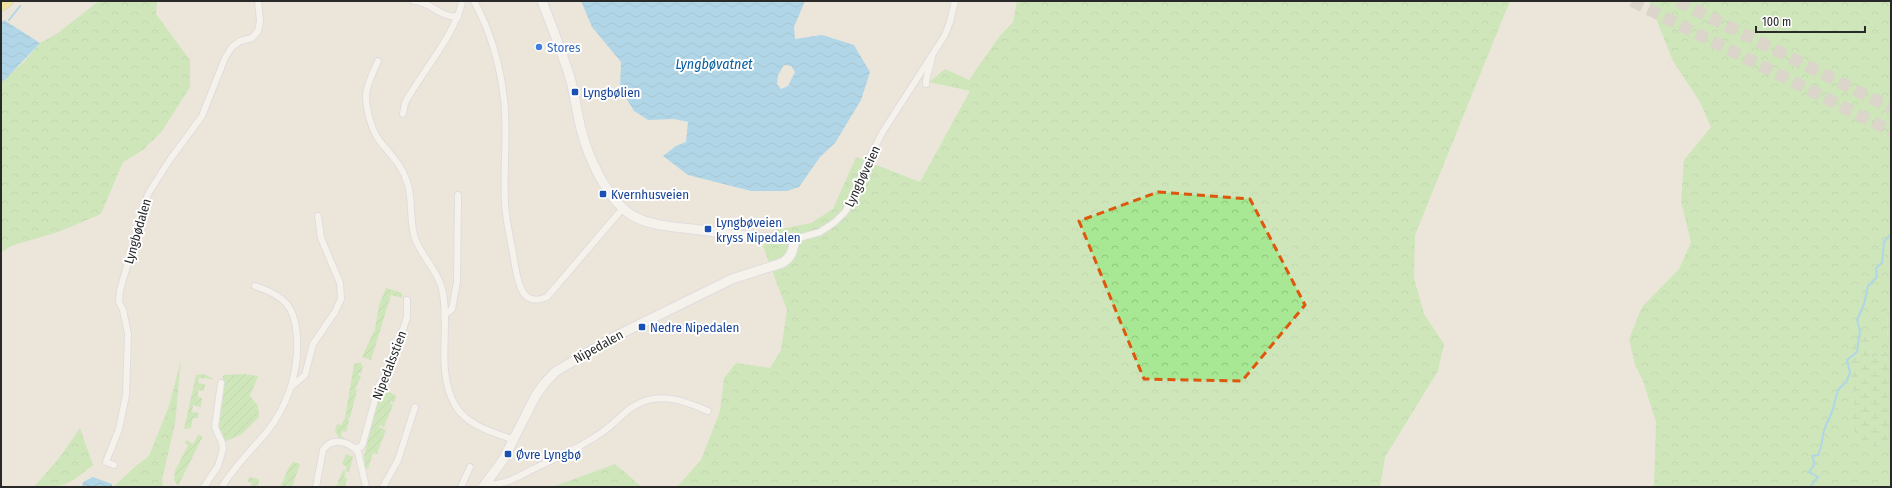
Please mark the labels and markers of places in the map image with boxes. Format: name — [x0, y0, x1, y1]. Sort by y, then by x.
place label: Stores — [547, 40, 581, 55]
marker: Stores — [534, 42, 544, 52]
place label: Lyngbølien — [583, 85, 640, 100]
marker: Lyngbølien — [570, 87, 580, 97]
place label: Kvernhusveien — [611, 187, 689, 202]
marker: Kvernhusveien — [598, 189, 608, 199]
place label: Lyngbøveien kryss Nipedalen — [716, 215, 801, 245]
marker: Lyngbøveien kryss Nipedalen — [703, 224, 713, 234]
place label: Nedre Nipedalen — [650, 320, 739, 335]
marker: Nedre Nipedalen — [637, 322, 647, 332]
place label: Øvre Lyngbø — [516, 447, 581, 462]
marker: Øvre Lyngbø — [503, 449, 513, 459]

